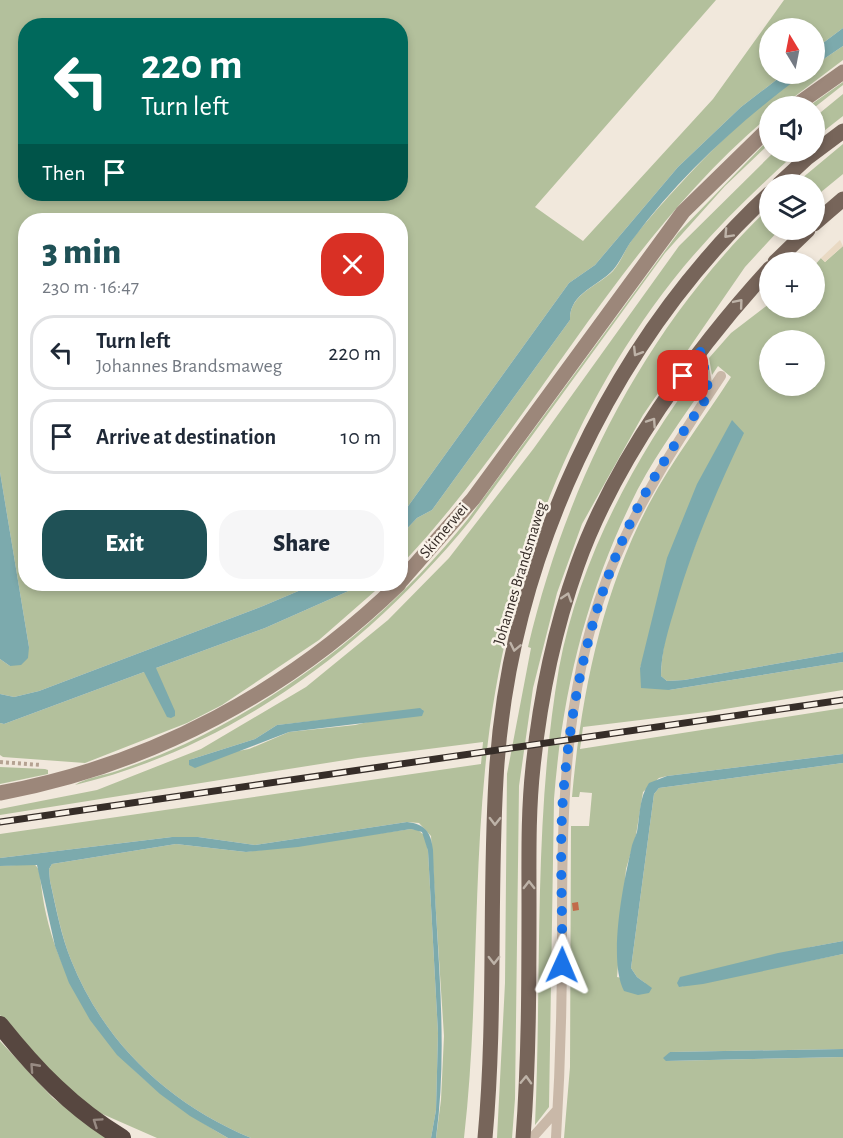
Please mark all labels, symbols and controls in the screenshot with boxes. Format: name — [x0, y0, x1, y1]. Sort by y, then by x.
north arrow — [759, 18, 825, 84]
map controls — [759, 18, 825, 396]
icon: left — [42, 42, 120, 120]
text: 220 m — [141, 44, 243, 86]
text: Turn left — [141, 93, 229, 120]
button: sound — [759, 96, 825, 162]
icon: arrive — [98, 156, 131, 189]
text: Then — [42, 162, 86, 184]
button: layers — [759, 174, 825, 240]
one-way arrow — [724, 228, 735, 238]
button: close — [321, 233, 384, 296]
text: 3 min — [42, 234, 121, 270]
button: + — [759, 252, 825, 318]
text: 230 m · 16:47 — [42, 277, 139, 297]
one-way arrow — [732, 299, 743, 310]
text: Turn left — [96, 330, 170, 352]
button: − — [759, 330, 825, 396]
icon: left — [45, 336, 78, 369]
text: 220 m — [328, 342, 381, 364]
one-way arrow — [633, 346, 645, 356]
pin — [657, 350, 708, 401]
text: Johannes Brandsmaweg — [96, 356, 282, 376]
icon: arrive — [666, 359, 699, 392]
one-way arrow — [645, 418, 656, 429]
icon: arrive — [45, 420, 78, 453]
text: Arrive at destination — [96, 426, 276, 448]
text: 10 m — [341, 426, 381, 448]
street label: Skimerwei — [416, 500, 471, 561]
street label: Johannes Brandsmaweg — [491, 500, 549, 647]
button: Exit — [42, 510, 207, 579]
button: Share — [219, 510, 384, 579]
one-way arrow — [560, 592, 572, 603]
one-way arrow — [509, 642, 522, 652]
one-way arrow — [489, 817, 501, 826]
one-way arrow — [523, 880, 535, 889]
position arrow — [530, 933, 594, 997]
one-way arrow — [488, 956, 500, 965]
one-way arrow — [30, 1063, 41, 1074]
one-way arrow — [520, 1075, 532, 1084]
one-way arrow — [92, 1118, 103, 1129]

